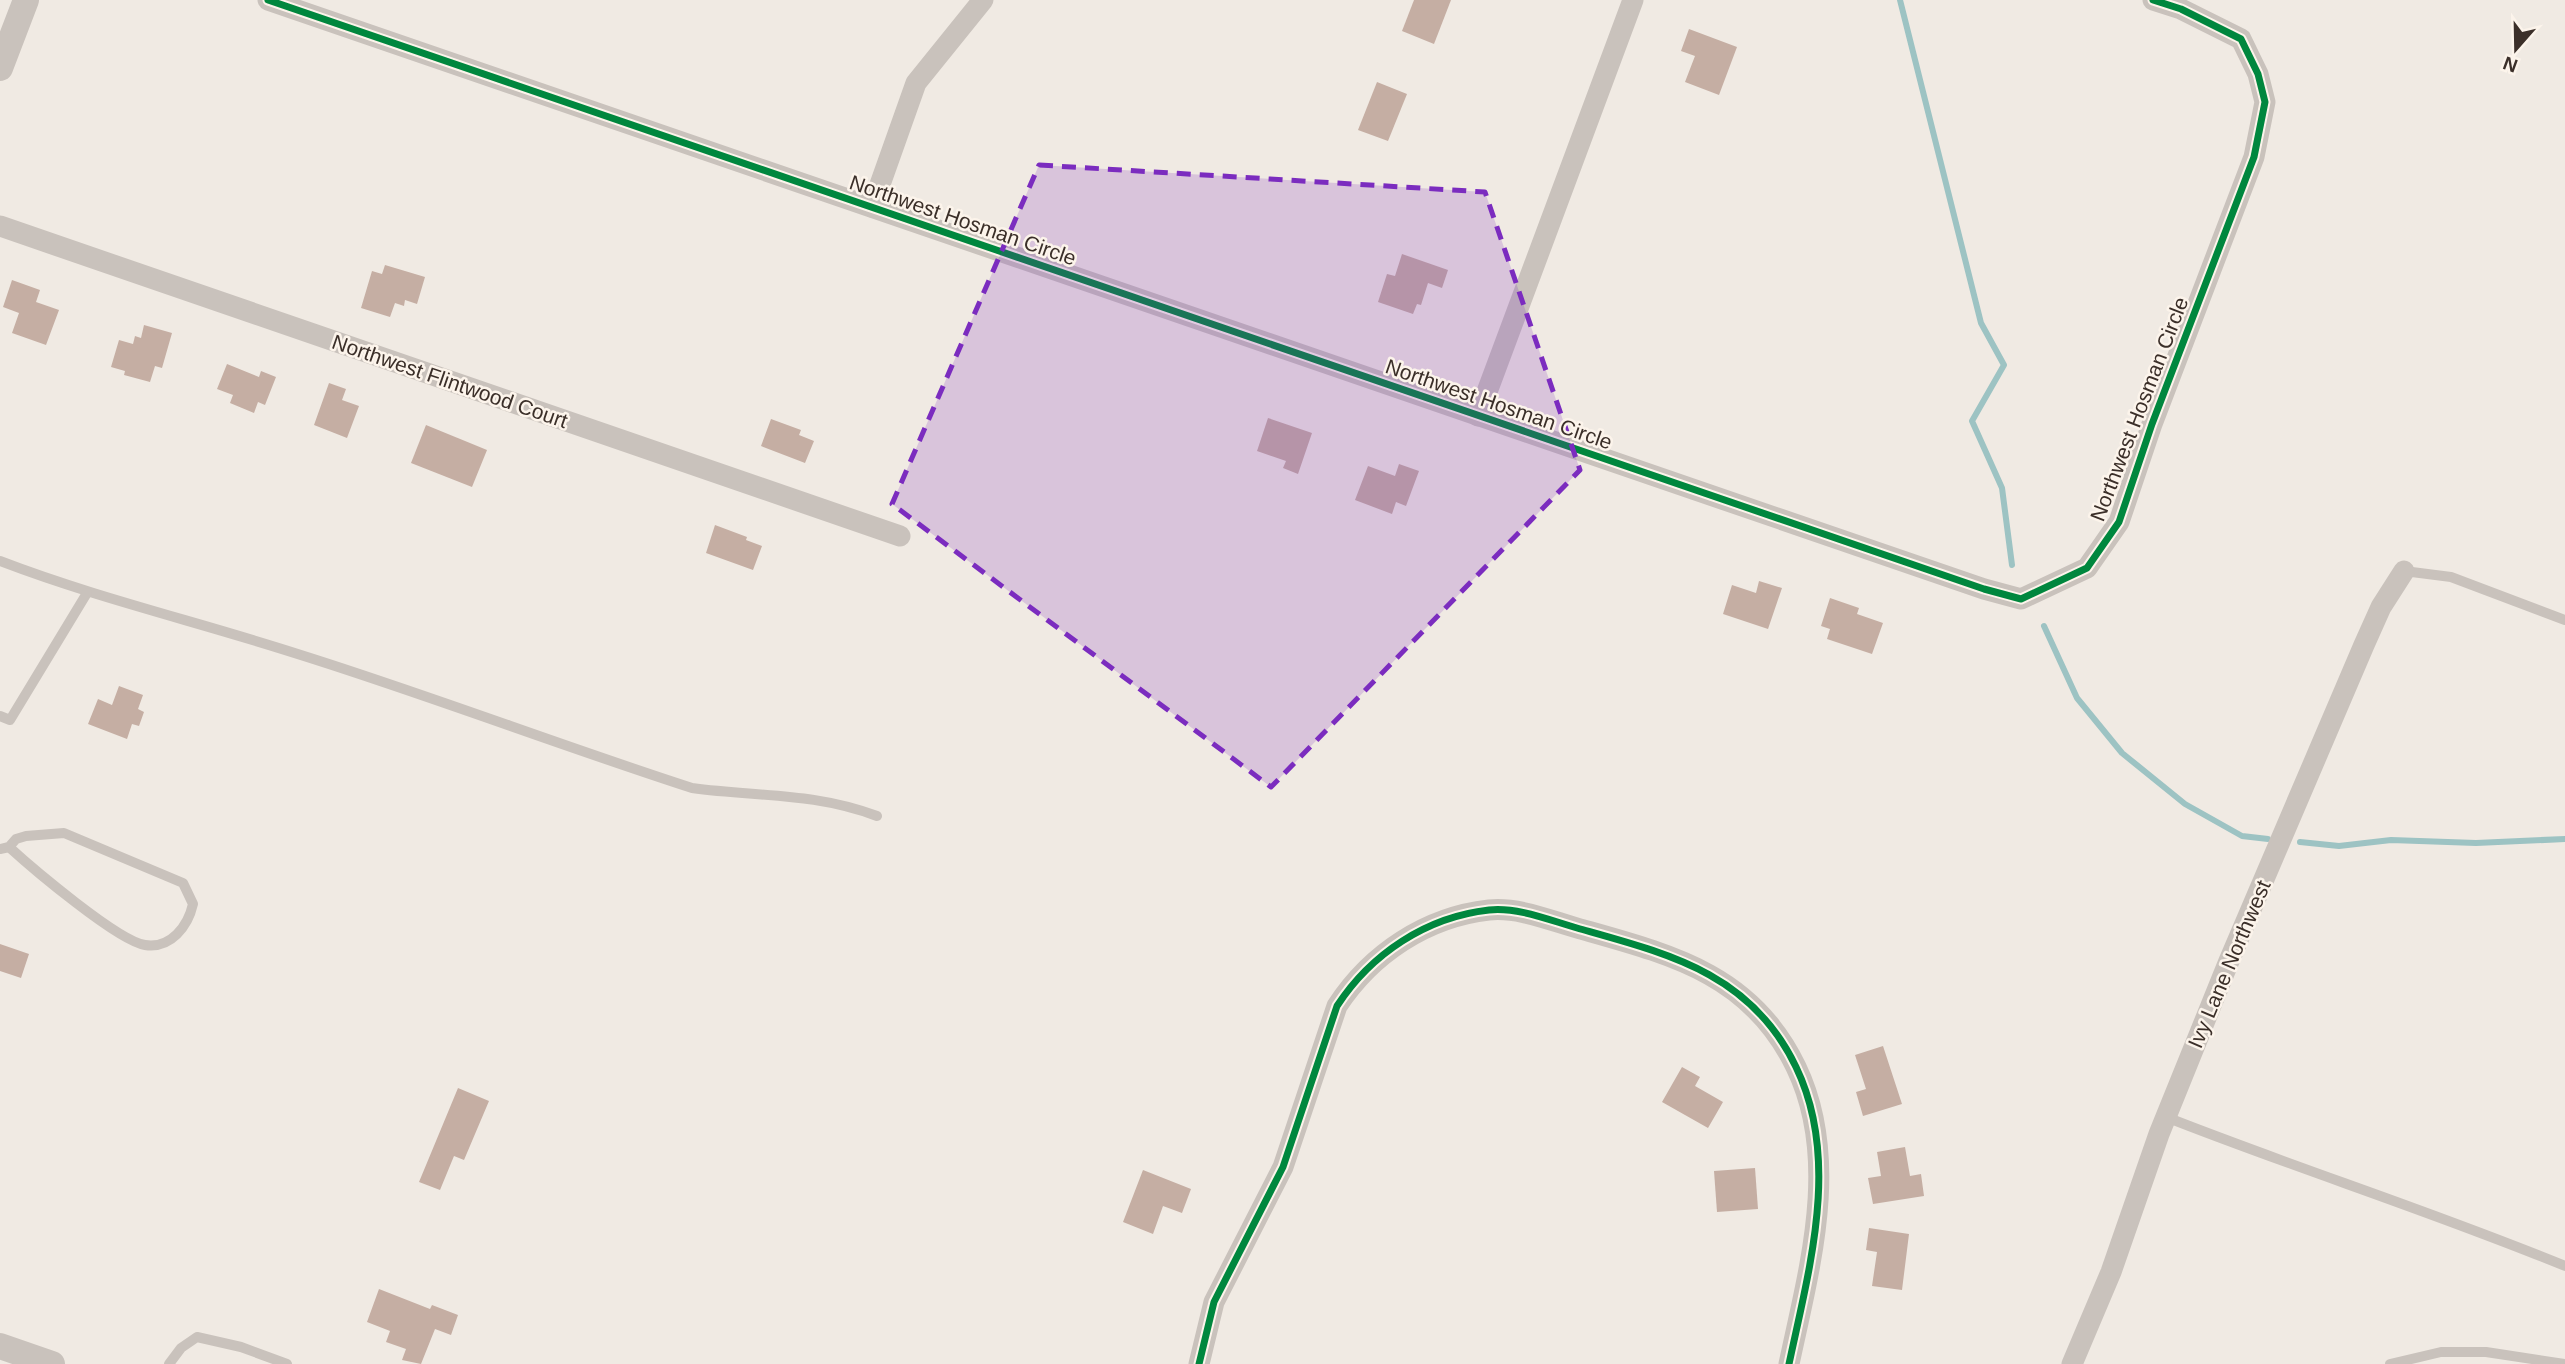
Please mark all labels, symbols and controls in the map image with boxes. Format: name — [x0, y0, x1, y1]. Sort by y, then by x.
north arrow — [2481, 14, 2551, 84]
text: N — [2500, 52, 2520, 77]
street label: Northwest Hosman Circle — [847, 170, 1079, 270]
street label: Northwest Hosman Circle — [2086, 294, 2192, 524]
street label: Northwest Flintwood Court — [329, 330, 571, 432]
street label: Northwest Hosman Circle — [1383, 354, 1615, 454]
street label: Ivy Lane Northwest — [2183, 877, 2275, 1051]

